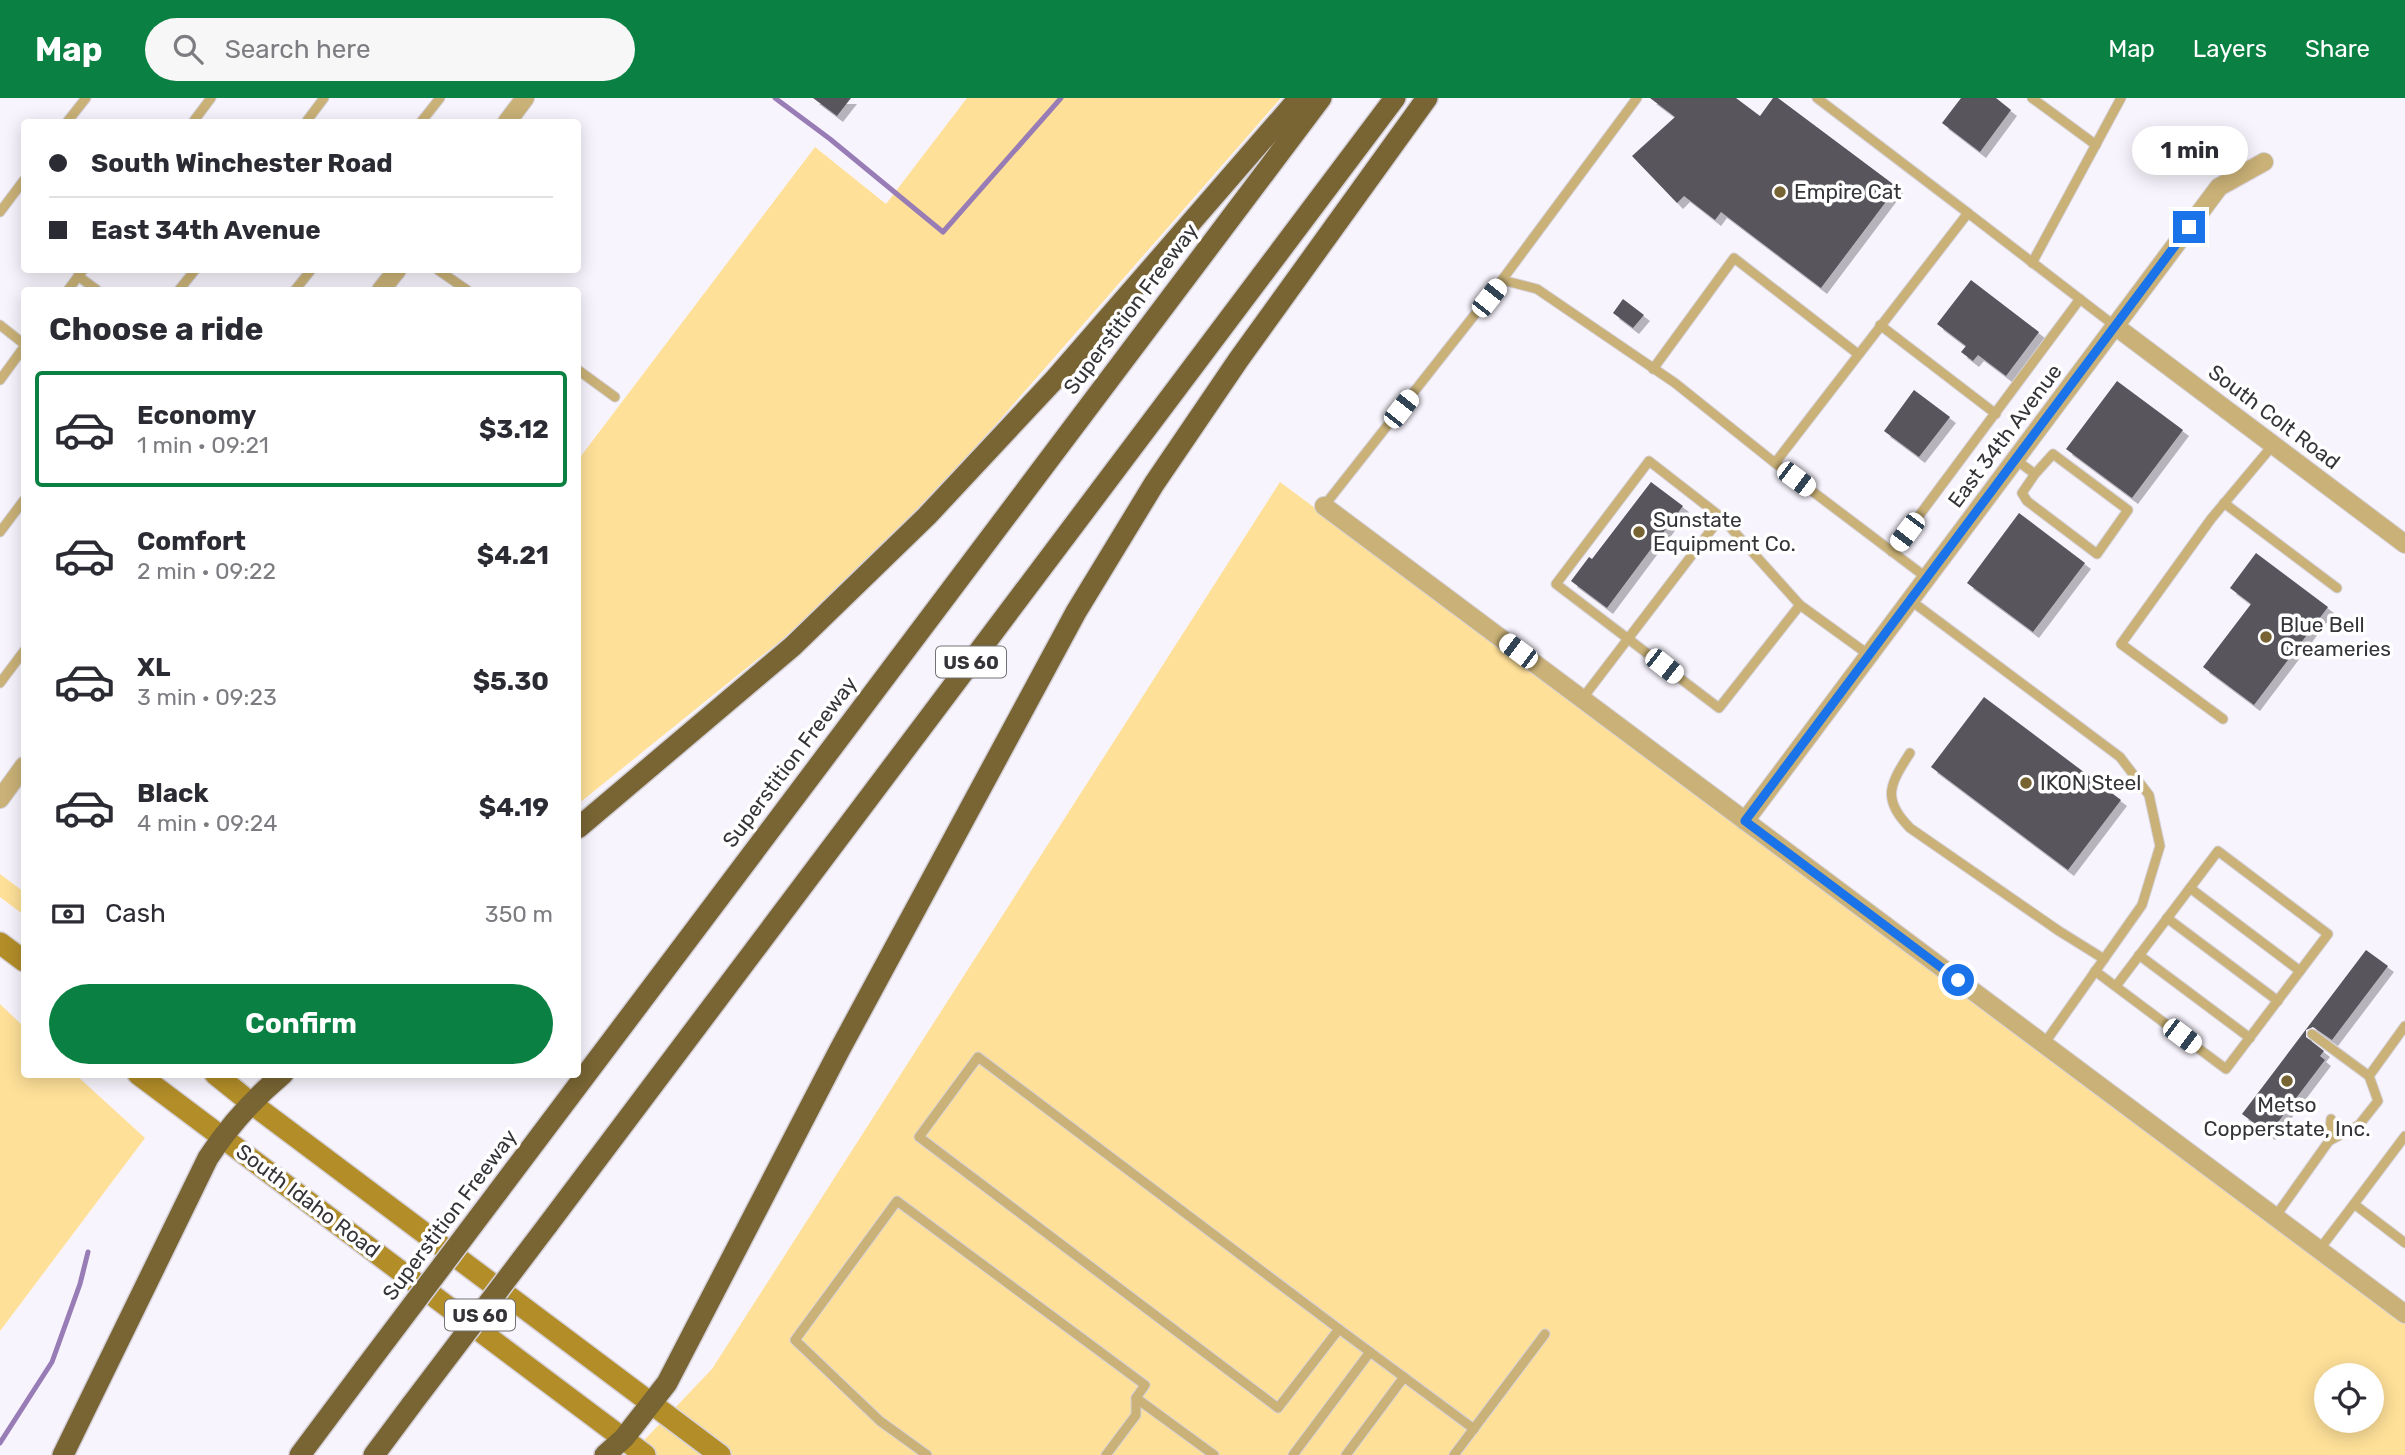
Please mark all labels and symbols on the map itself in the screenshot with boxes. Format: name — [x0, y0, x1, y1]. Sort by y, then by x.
callout: 1 min — [2131, 125, 2247, 174]
place label: Empire Cat — [1794, 179, 1901, 204]
marker: Empire Cat — [1772, 184, 1788, 200]
route end — [2173, 211, 2205, 243]
street label: Superstition Freeway — [1058, 218, 1203, 399]
car — [1468, 275, 1511, 321]
street label: East 34th Avenue — [1943, 359, 2067, 512]
street label: South Colt Road — [2204, 359, 2345, 474]
car — [1380, 386, 1423, 432]
car — [1773, 458, 1820, 500]
place label: Sunstate Equipment Co. — [1653, 507, 1796, 556]
car — [1886, 509, 1929, 555]
marker: Sunstate Equipment Co. — [1631, 524, 1647, 540]
place label: Blue Bell Creameries — [2280, 612, 2391, 661]
marker: Blue Bell Creameries — [2258, 629, 2274, 645]
car — [1495, 630, 1542, 672]
car — [1641, 645, 1688, 687]
road number: US 60 — [936, 646, 1006, 678]
street label: Superstition Freeway — [717, 671, 862, 852]
place label: IKON Steel — [2040, 770, 2141, 795]
marker: IKON Steel — [2018, 775, 2034, 791]
route start — [1942, 964, 1974, 996]
car — [2159, 1015, 2206, 1057]
marker: Metso Copperstate, Inc. — [2279, 1073, 2295, 1089]
place label: Metso Copperstate, Inc. — [2204, 1092, 2370, 1141]
street label: Superstition Freeway — [377, 1124, 522, 1305]
street label: South Idaho Road — [232, 1138, 385, 1263]
road number: US 60 — [445, 1300, 515, 1330]

